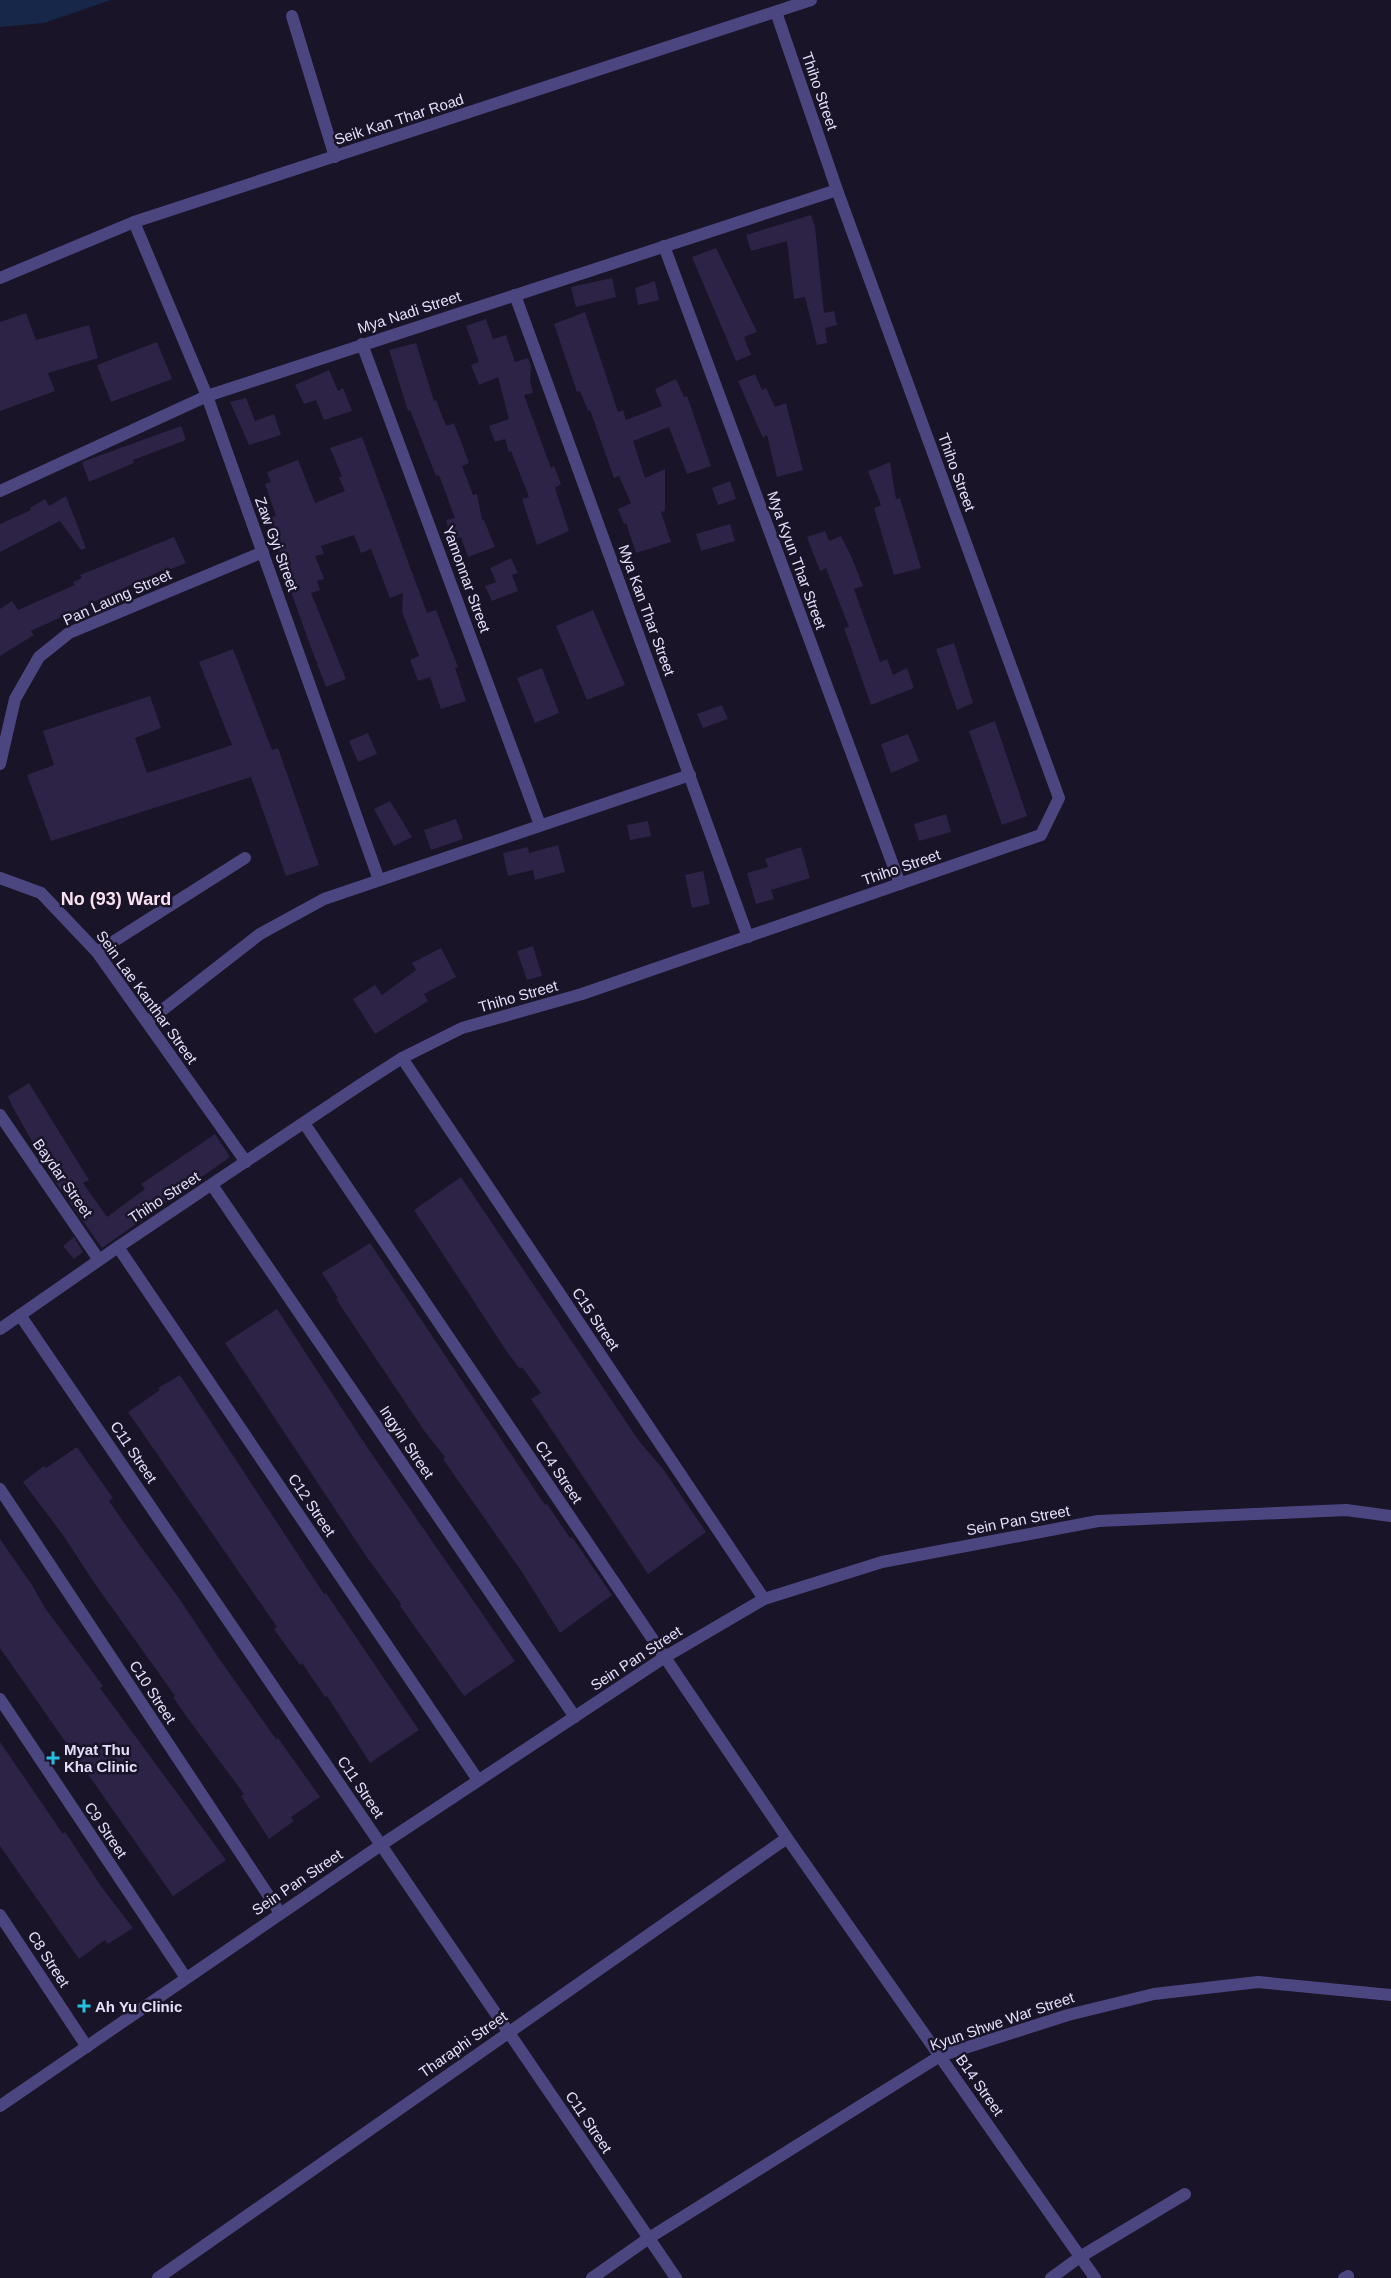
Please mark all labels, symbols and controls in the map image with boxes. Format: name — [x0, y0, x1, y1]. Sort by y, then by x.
street label: Thiho Street — [799, 50, 842, 133]
street label: Seik Kan Thar Road — [332, 90, 466, 148]
street label: Mya Nadi Street — [355, 287, 464, 337]
street label: Thiho Street — [935, 431, 979, 514]
street label: Mya Kyun Thar Street — [764, 489, 830, 632]
street label: Zaw Gyi Street — [252, 494, 302, 594]
street label: Yamonnar Street — [440, 523, 494, 635]
street label: Mya Kan Thar Street — [615, 542, 679, 679]
street label: Pan Laung Street — [60, 565, 175, 629]
street label: Thiho Street — [860, 845, 943, 888]
district label: No (93) Ward — [61, 889, 171, 909]
street label: Sein Lae Kanthar Street — [93, 927, 201, 1067]
street label: Thiho Street — [476, 976, 560, 1015]
street label: Baydar Street — [30, 1136, 97, 1221]
street label: Thiho Street — [125, 1167, 204, 1226]
street label: C15 Street — [569, 1285, 624, 1354]
street label: Ingyin Street — [376, 1402, 438, 1482]
street label: C11 Street — [107, 1418, 161, 1487]
street label: C14 Street — [532, 1438, 587, 1507]
street label: C12 Street — [285, 1471, 340, 1540]
street label: Sein Pan Street — [965, 1501, 1072, 1538]
street label: Sein Pan Street — [587, 1622, 685, 1694]
street label: C10 Street — [126, 1657, 180, 1727]
place label: Myat Thu Kha Clinic — [64, 1741, 137, 1775]
marker: Myat Thu Kha Clinic — [46, 1751, 60, 1765]
street label: C11 Street — [334, 1753, 388, 1822]
street label: C9 Street — [81, 1799, 131, 1862]
street label: Sein Pan Street — [249, 1845, 346, 1918]
street label: C8 Street — [25, 1928, 74, 1991]
street label: Kyun Shwe War Street — [928, 1988, 1077, 2054]
place label: Ah Yu Clinic — [95, 1998, 182, 2015]
marker: Ah Yu Clinic — [77, 1999, 91, 2013]
street label: Tharaphi Street — [416, 2007, 511, 2081]
street label: B14 Street — [953, 2051, 1008, 2120]
street label: C11 Street — [562, 2088, 616, 2157]

